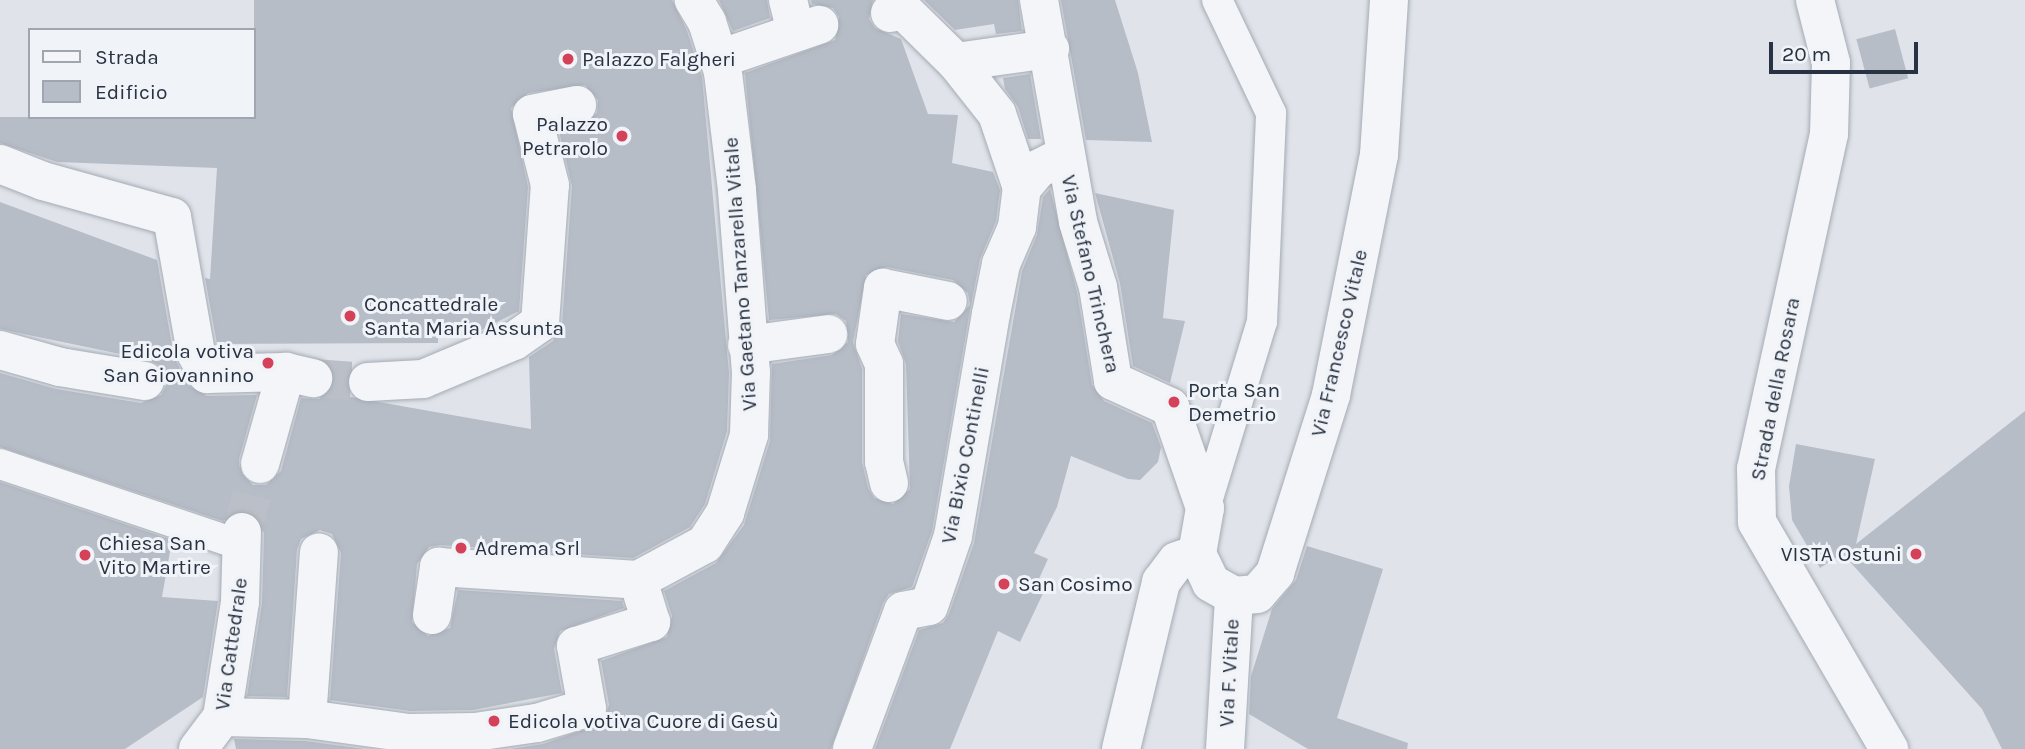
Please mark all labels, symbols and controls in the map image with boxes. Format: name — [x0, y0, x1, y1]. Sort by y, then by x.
legend — [28, 28, 256, 119]
scale bar — [1773, 28, 1922, 72]
text: 20 m — [1782, 42, 1831, 66]
text: Strada — [95, 45, 159, 69]
place label: Palazzo Falgheri — [582, 46, 736, 72]
marker: Palazzo Falgheri — [560, 51, 576, 67]
text: Edificio — [95, 80, 168, 104]
place label: Palazzo Petrarolo — [522, 111, 608, 161]
marker: Palazzo Petrarolo — [614, 128, 630, 144]
street label: Via Gaetano Tanzarella Vitale — [718, 136, 762, 412]
street label: Via Stefano Trinchera — [1056, 172, 1126, 376]
street label: Via Francesco Vitale — [1305, 247, 1373, 439]
place label: Concattedrale Santa Maria Assunta — [364, 291, 564, 341]
street label: Strada della Rosara — [1745, 295, 1805, 483]
marker: Concattedrale Santa Maria Assunta — [342, 308, 358, 324]
place label: Edicola votiva San Giovannino — [103, 338, 254, 388]
marker: Edicola votiva San Giovannino — [260, 355, 276, 371]
street label: Via Bixio Continelli — [935, 364, 995, 546]
place label: Porta San Demetrio — [1188, 377, 1280, 427]
marker: Porta San Demetrio — [1166, 394, 1182, 410]
place label: Chiesa San Vito Martire — [99, 530, 211, 580]
place label: Adrema Srl — [475, 535, 580, 561]
marker: Adrema Srl — [453, 540, 469, 556]
place label: VISTA Ostuni — [1781, 541, 1902, 567]
marker: VISTA Ostuni — [1908, 546, 1924, 562]
marker: Chiesa San Vito Martire — [77, 547, 93, 563]
place label: San Cosimo — [1018, 571, 1133, 597]
street label: Via Cattedrale — [209, 576, 253, 712]
marker: San Cosimo — [996, 576, 1012, 592]
street label: Via F. Vitale — [1214, 618, 1244, 728]
place label: Edicola votiva Cuore di Gesù — [508, 708, 779, 734]
marker: Edicola votiva Cuore di Gesù — [486, 713, 502, 729]

